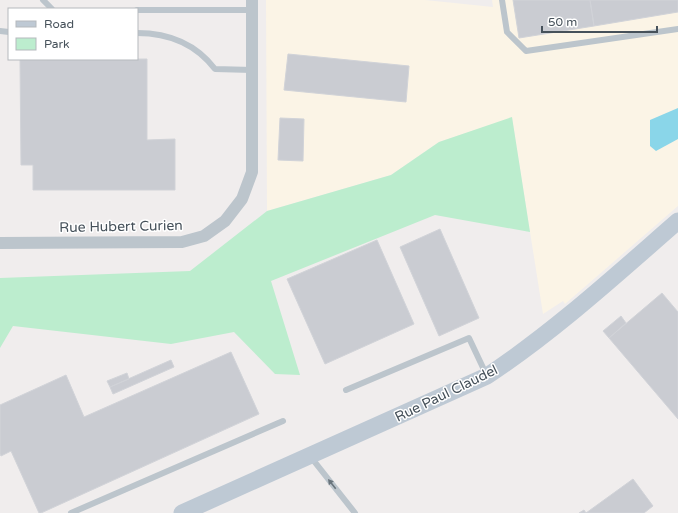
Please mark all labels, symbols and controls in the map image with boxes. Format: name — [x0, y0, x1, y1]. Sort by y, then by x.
legend — [8, 8, 138, 60]
scale bar — [542, 8, 657, 34]
text: 50 m — [548, 15, 577, 29]
text: Road — [44, 17, 74, 31]
text: Park — [44, 37, 70, 51]
street label: Rue Hubert Curien — [59, 217, 183, 236]
street label: Rue Paul Claudel — [392, 361, 500, 426]
one-way arrow — [328, 479, 337, 490]

